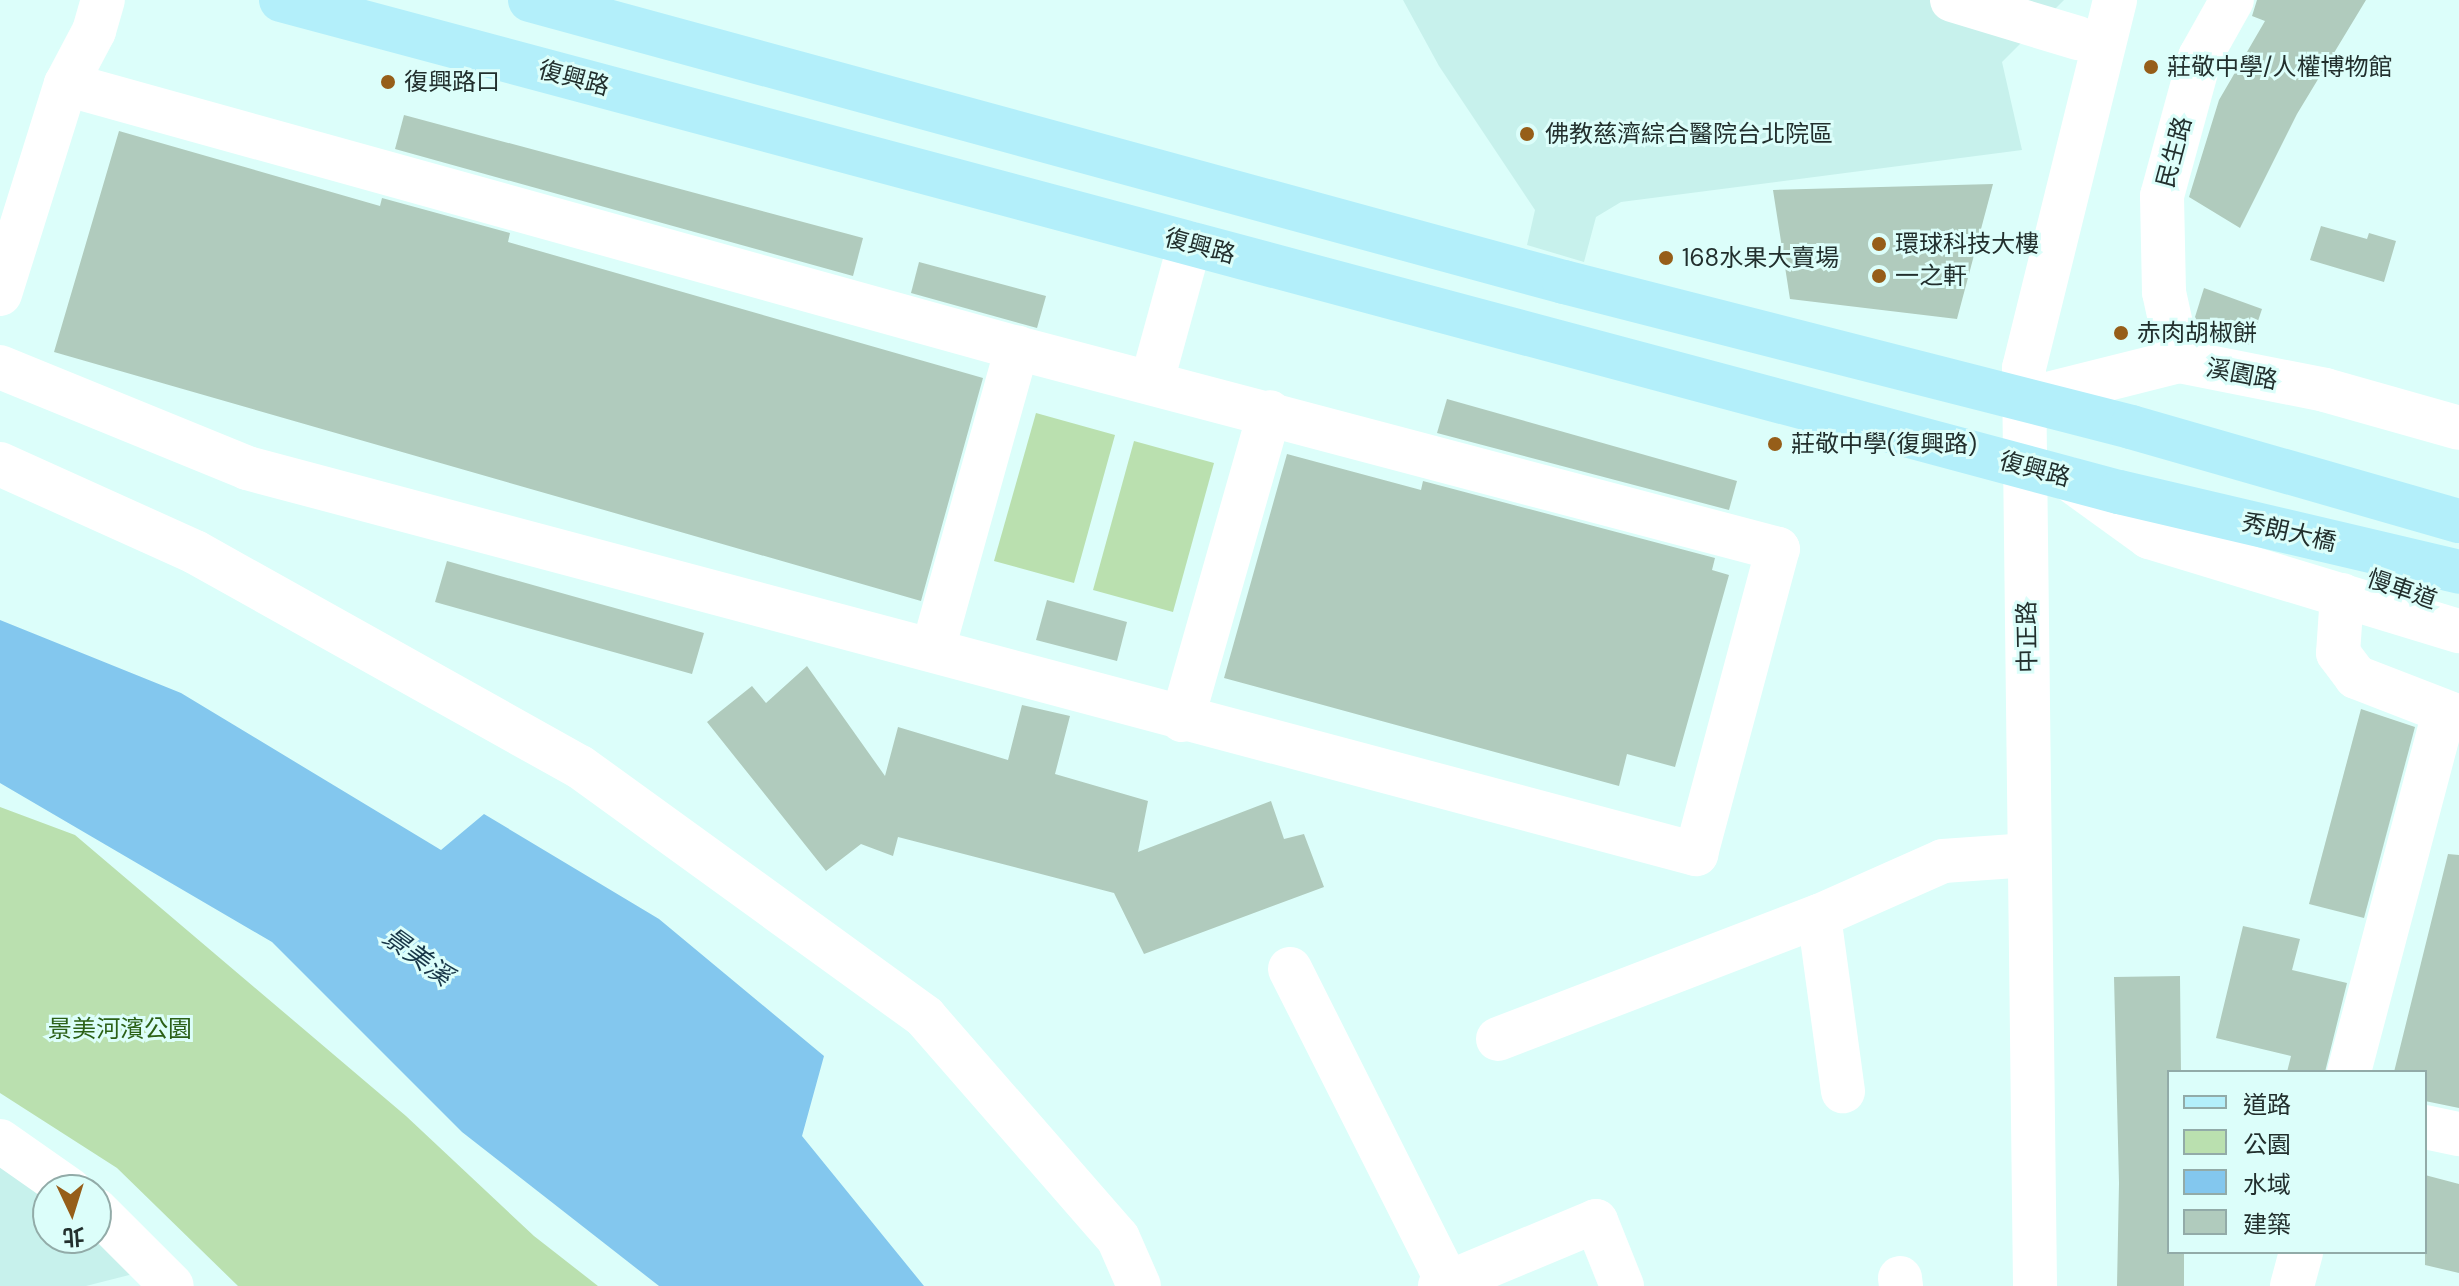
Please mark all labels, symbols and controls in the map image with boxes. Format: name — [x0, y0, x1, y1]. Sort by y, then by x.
place label: 莊敬中學/人權博物館 — [2167, 53, 2392, 81]
street label: 復興路 — [535, 55, 613, 101]
marker: 莊敬中學/人權博物館 — [2142, 58, 2160, 76]
place label: 復興路口 — [404, 68, 500, 96]
marker: 復興路口 — [379, 73, 397, 91]
street label: 民生路 — [2151, 113, 2197, 191]
place label: 佛教慈濟綜合醫院台北院區 — [1545, 120, 1833, 148]
marker: 佛教慈濟綜合醫院台北院區 — [1516, 123, 1538, 145]
street label: 復興路 — [1161, 223, 1239, 269]
place label: 環球科技大樓 — [1895, 230, 2039, 258]
marker: 環球科技大樓 — [1870, 235, 1888, 253]
place label: 168水果大賣場 — [1682, 244, 1839, 272]
marker: 168水果大賣場 — [1657, 249, 1675, 267]
place label: 一之軒 — [1895, 262, 1967, 290]
marker: 一之軒 — [1870, 267, 1888, 285]
place label: 赤肉胡椒餅 — [2137, 319, 2257, 347]
marker: 赤肉胡椒餅 — [2112, 324, 2130, 342]
street label: 溪園路 — [2204, 353, 2280, 395]
place label: 莊敬中學(復興路) — [1791, 430, 1977, 458]
marker: 莊敬中學(復興路) — [1766, 435, 1784, 453]
street label: 復興路 — [1996, 446, 2074, 492]
street label: 秀朗大橋 — [2239, 507, 2339, 557]
street label: 慢車道 — [2363, 564, 2441, 614]
street label: 中正路 — [2012, 601, 2042, 673]
water label: 景美溪 — [376, 921, 458, 993]
park label: 景美河濱公園 — [48, 1015, 192, 1043]
legend — [2167, 1070, 2427, 1254]
text: 道路 — [2243, 1089, 2291, 1120]
text: 公園 — [2243, 1129, 2291, 1160]
text: 水域 — [2243, 1169, 2291, 1200]
north arrow — [32, 1174, 112, 1254]
text: 建築 — [2243, 1209, 2291, 1240]
text: 北 — [62, 1221, 86, 1252]

